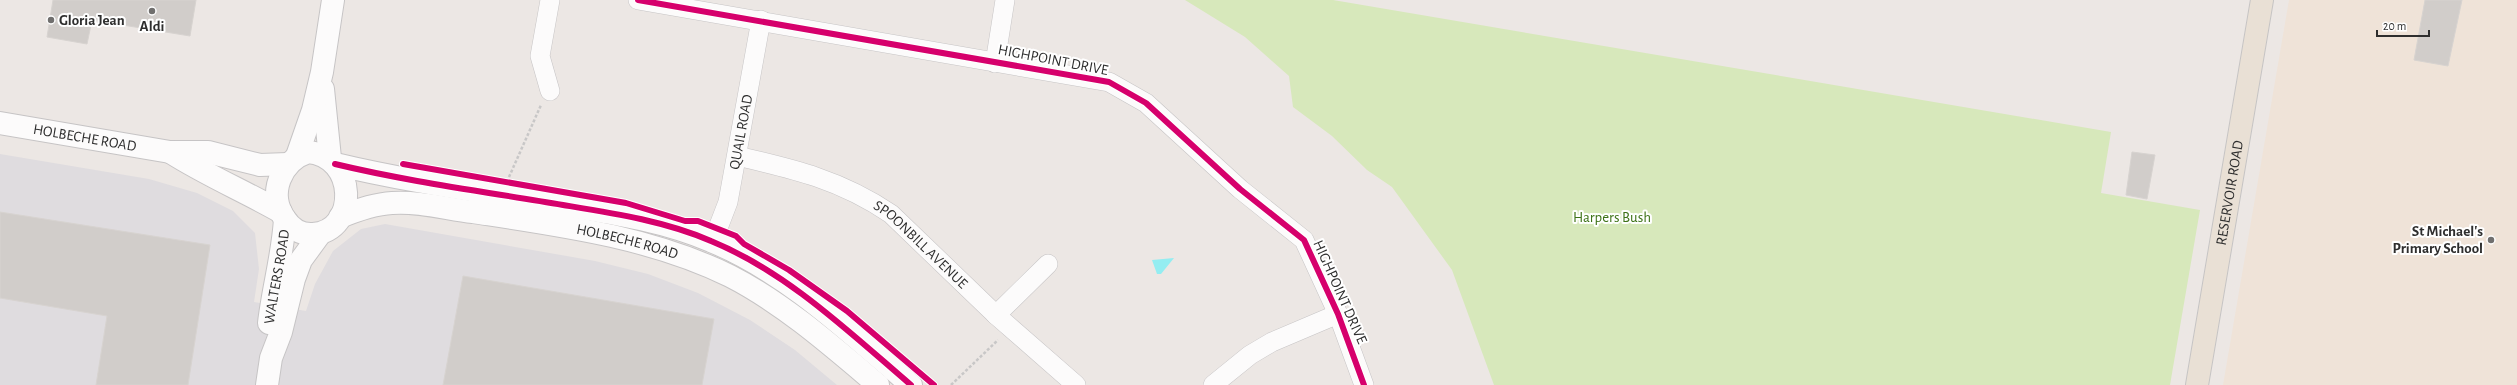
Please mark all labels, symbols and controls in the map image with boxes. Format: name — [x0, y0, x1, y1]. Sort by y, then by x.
marker: Aldi — [147, 6, 157, 16]
scale bar — [2377, 12, 2429, 38]
place label: Gloria Jean — [59, 13, 125, 28]
marker: Gloria Jean — [46, 15, 56, 25]
place label: Aldi — [140, 19, 164, 34]
text: 20 m — [2383, 20, 2406, 32]
street label: HIGHPOINT DRIVE — [997, 42, 1109, 78]
street label: QUAIL ROAD — [727, 93, 755, 171]
street label: HOLBECHE ROAD — [32, 121, 138, 154]
street label: RESERVOIR ROAD — [2213, 139, 2246, 246]
street label: SPOONBILL AVENUE — [871, 197, 971, 291]
park label: Harpers Bush — [1573, 210, 1651, 225]
street label: HOLBECHE ROAD — [575, 221, 681, 262]
place label: St Michael's Primary School — [2392, 224, 2483, 256]
street label: WALTERS ROAD — [261, 228, 292, 325]
marker: St Michael's Primary School — [2486, 235, 2496, 245]
street label: HIGHPOINT DRIVE — [1310, 238, 1370, 346]

